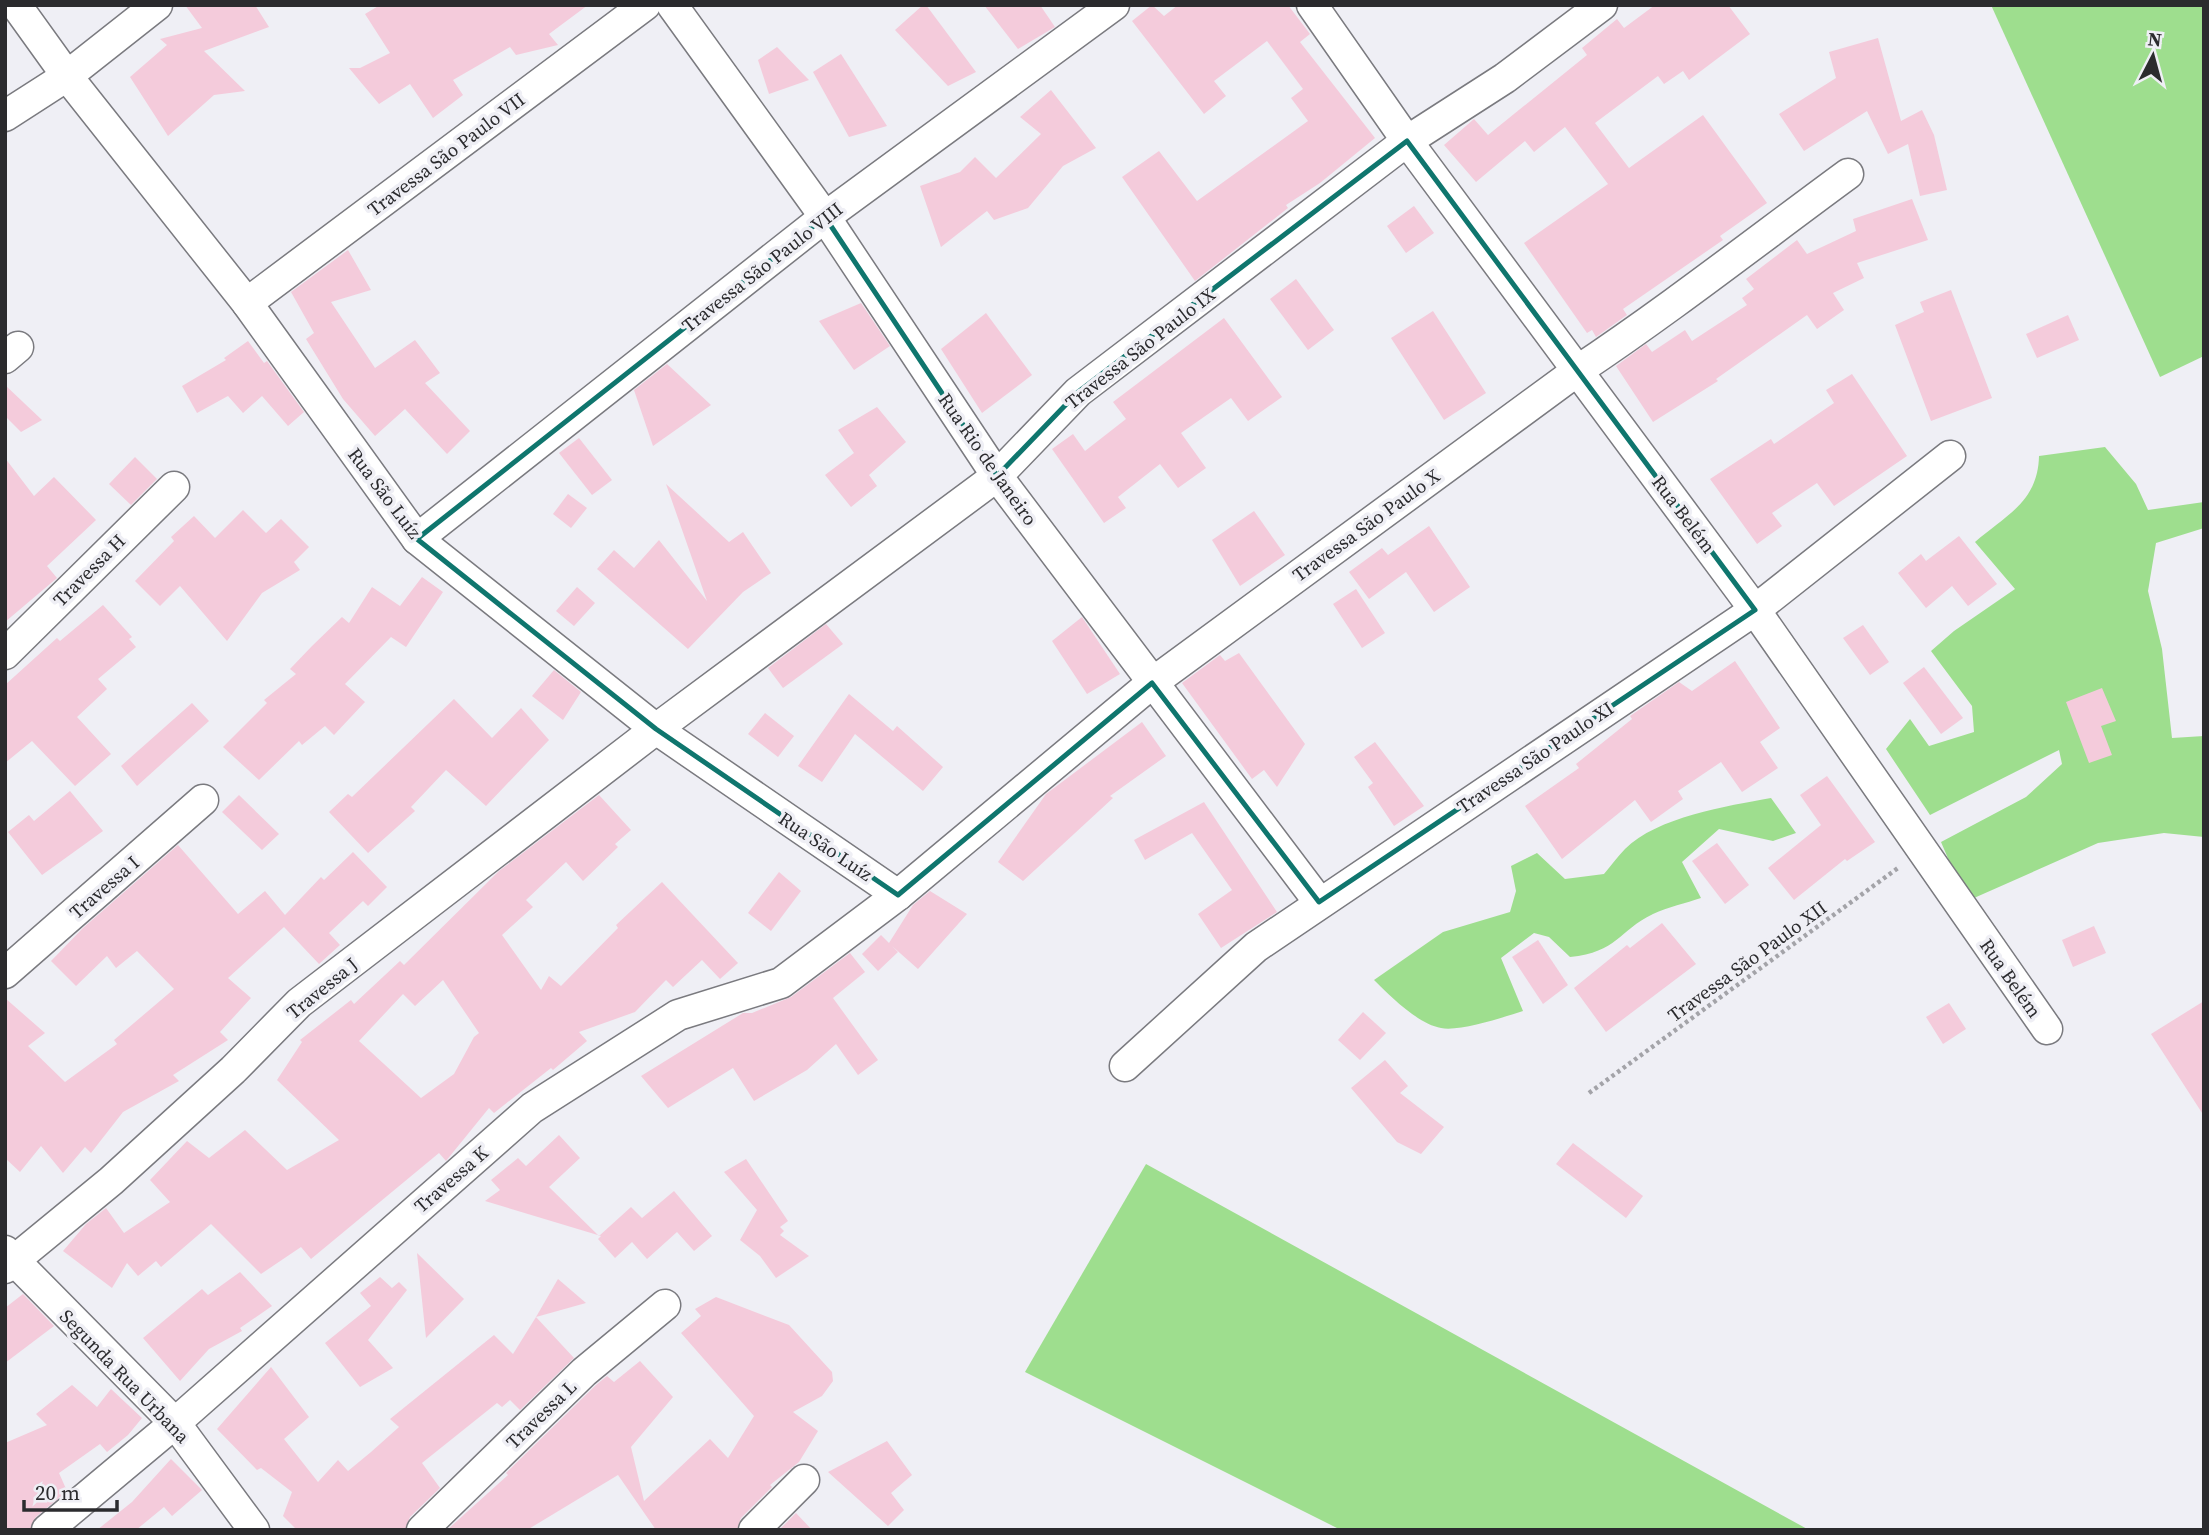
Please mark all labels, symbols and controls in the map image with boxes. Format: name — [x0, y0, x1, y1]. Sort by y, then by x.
north arrow — [2118, 21, 2188, 91]
text: N — [2147, 25, 2163, 53]
street label: Travessa São Paulo VII — [362, 86, 530, 222]
street label: Travessa São Paulo VIII — [676, 196, 848, 338]
street label: Travessa São Paulo IX — [1060, 281, 1221, 415]
street label: Rua Rio de Janeiro — [932, 387, 1044, 531]
street label: Rua São Luíz — [342, 442, 428, 544]
street label: Travessa São Paulo X — [1287, 462, 1446, 587]
street label: Rua Belém — [1646, 470, 1722, 558]
street label: Travessa H — [47, 528, 131, 612]
street label: Travessa São Paulo XI — [1452, 695, 1618, 819]
street label: Rua São Luíz — [774, 805, 878, 887]
street label: Travessa I — [64, 849, 144, 925]
street label: Travessa São Paulo XII — [1662, 894, 1832, 1028]
street label: Rua Belém — [1974, 933, 2048, 1023]
street label: Travessa J — [281, 951, 363, 1025]
street label: Travessa K — [408, 1139, 494, 1218]
street label: Segunda Rua Urbana — [54, 1303, 196, 1449]
street label: Travessa L — [500, 1374, 582, 1454]
scale bar — [24, 1468, 117, 1512]
text: 20 m — [35, 1478, 80, 1507]

